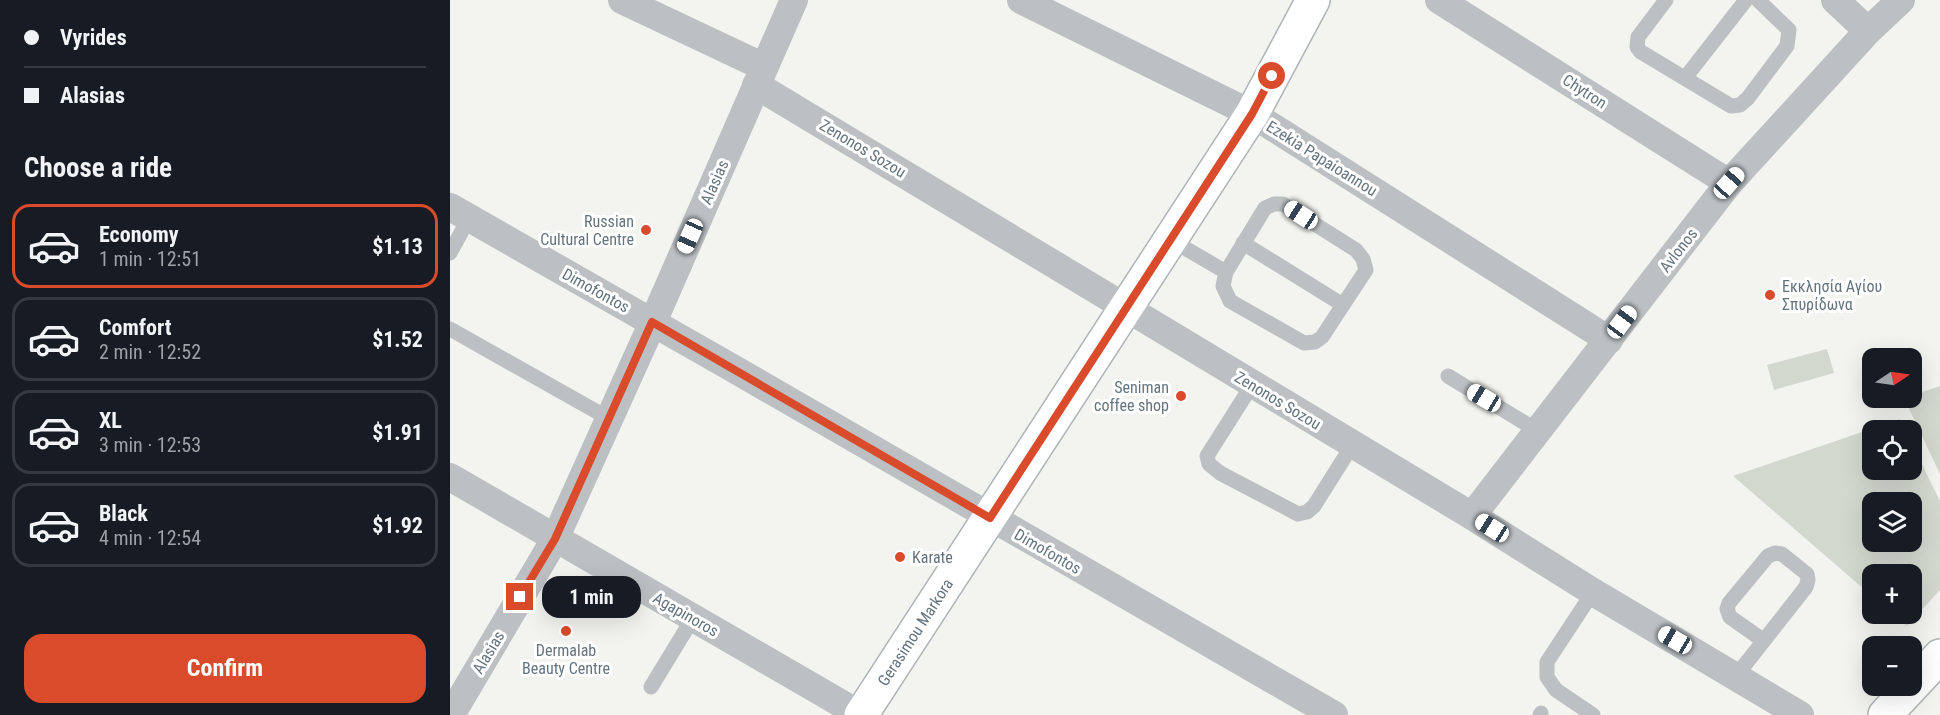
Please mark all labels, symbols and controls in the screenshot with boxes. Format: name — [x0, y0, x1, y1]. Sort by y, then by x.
text: Vyrides — [60, 25, 127, 50]
route start — [1258, 62, 1285, 89]
street label: Chytron — [1559, 70, 1610, 113]
text: Alasias — [60, 83, 125, 108]
street label: Zenonos Sozou — [816, 115, 909, 182]
street label: Ezekia Papaioannou — [1263, 117, 1381, 200]
text: Choose a ride — [24, 152, 172, 184]
street label: Alasias — [696, 157, 733, 207]
car — [1710, 164, 1748, 202]
car — [1281, 198, 1321, 232]
place label: Russian Cultural Centre — [540, 212, 634, 249]
car — [674, 216, 706, 256]
icon: car — [27, 219, 81, 273]
text: Economy — [99, 222, 179, 247]
marker: Russian Cultural Centre — [639, 223, 653, 237]
street label: Avlonos — [1655, 225, 1701, 276]
text: $1.13 — [372, 234, 423, 259]
text: 1 min · 12:51 — [99, 247, 201, 271]
street label: Dimofontos — [559, 264, 633, 317]
place label: Εκκλησία Αγίου Σπυρίδωνα — [1782, 277, 1882, 314]
marker: Εκκλησία Αγίου Σπυρίδωνα — [1763, 288, 1777, 302]
car — [1604, 302, 1640, 342]
icon: car — [27, 312, 81, 366]
text: Comfort — [99, 315, 172, 340]
text: $1.52 — [372, 327, 423, 352]
text: 2 min · 12:52 — [99, 340, 201, 364]
north arrow — [1862, 348, 1922, 408]
map controls — [1862, 348, 1922, 696]
street label: Zenonos Sozou — [1231, 367, 1324, 434]
place label: Seniman coffee shop — [1094, 378, 1169, 415]
car — [1464, 381, 1504, 415]
marker: Seniman coffee shop — [1174, 389, 1188, 403]
icon: car — [27, 405, 81, 459]
text: XL — [99, 408, 122, 433]
text: $1.91 — [372, 420, 423, 445]
button: locate — [1862, 420, 1922, 480]
text: 3 min · 12:53 — [99, 433, 201, 457]
button: layers — [1862, 492, 1922, 552]
icon: car — [27, 498, 81, 552]
text: Black — [99, 501, 148, 526]
car — [1472, 511, 1512, 545]
text: $1.92 — [372, 513, 423, 538]
street label: Dimofontos — [1011, 525, 1084, 578]
text: 4 min · 12:54 — [99, 526, 201, 550]
place label: Karate — [912, 548, 953, 567]
marker: Karate — [893, 550, 907, 564]
button: + — [1862, 564, 1922, 624]
street label: Gerasimou Markora — [874, 575, 957, 689]
callout: 1 min — [541, 576, 640, 618]
route end — [506, 583, 533, 610]
text: 1 min — [569, 585, 614, 609]
street label: Agapinoros — [650, 588, 722, 641]
car — [1655, 623, 1695, 657]
marker: Dermalab Beauty Centre — [559, 624, 573, 638]
street label: Alasias — [468, 627, 509, 677]
button: Confirm — [24, 634, 426, 703]
button: − — [1862, 636, 1922, 696]
place label: Dermalab Beauty Centre — [522, 641, 610, 678]

